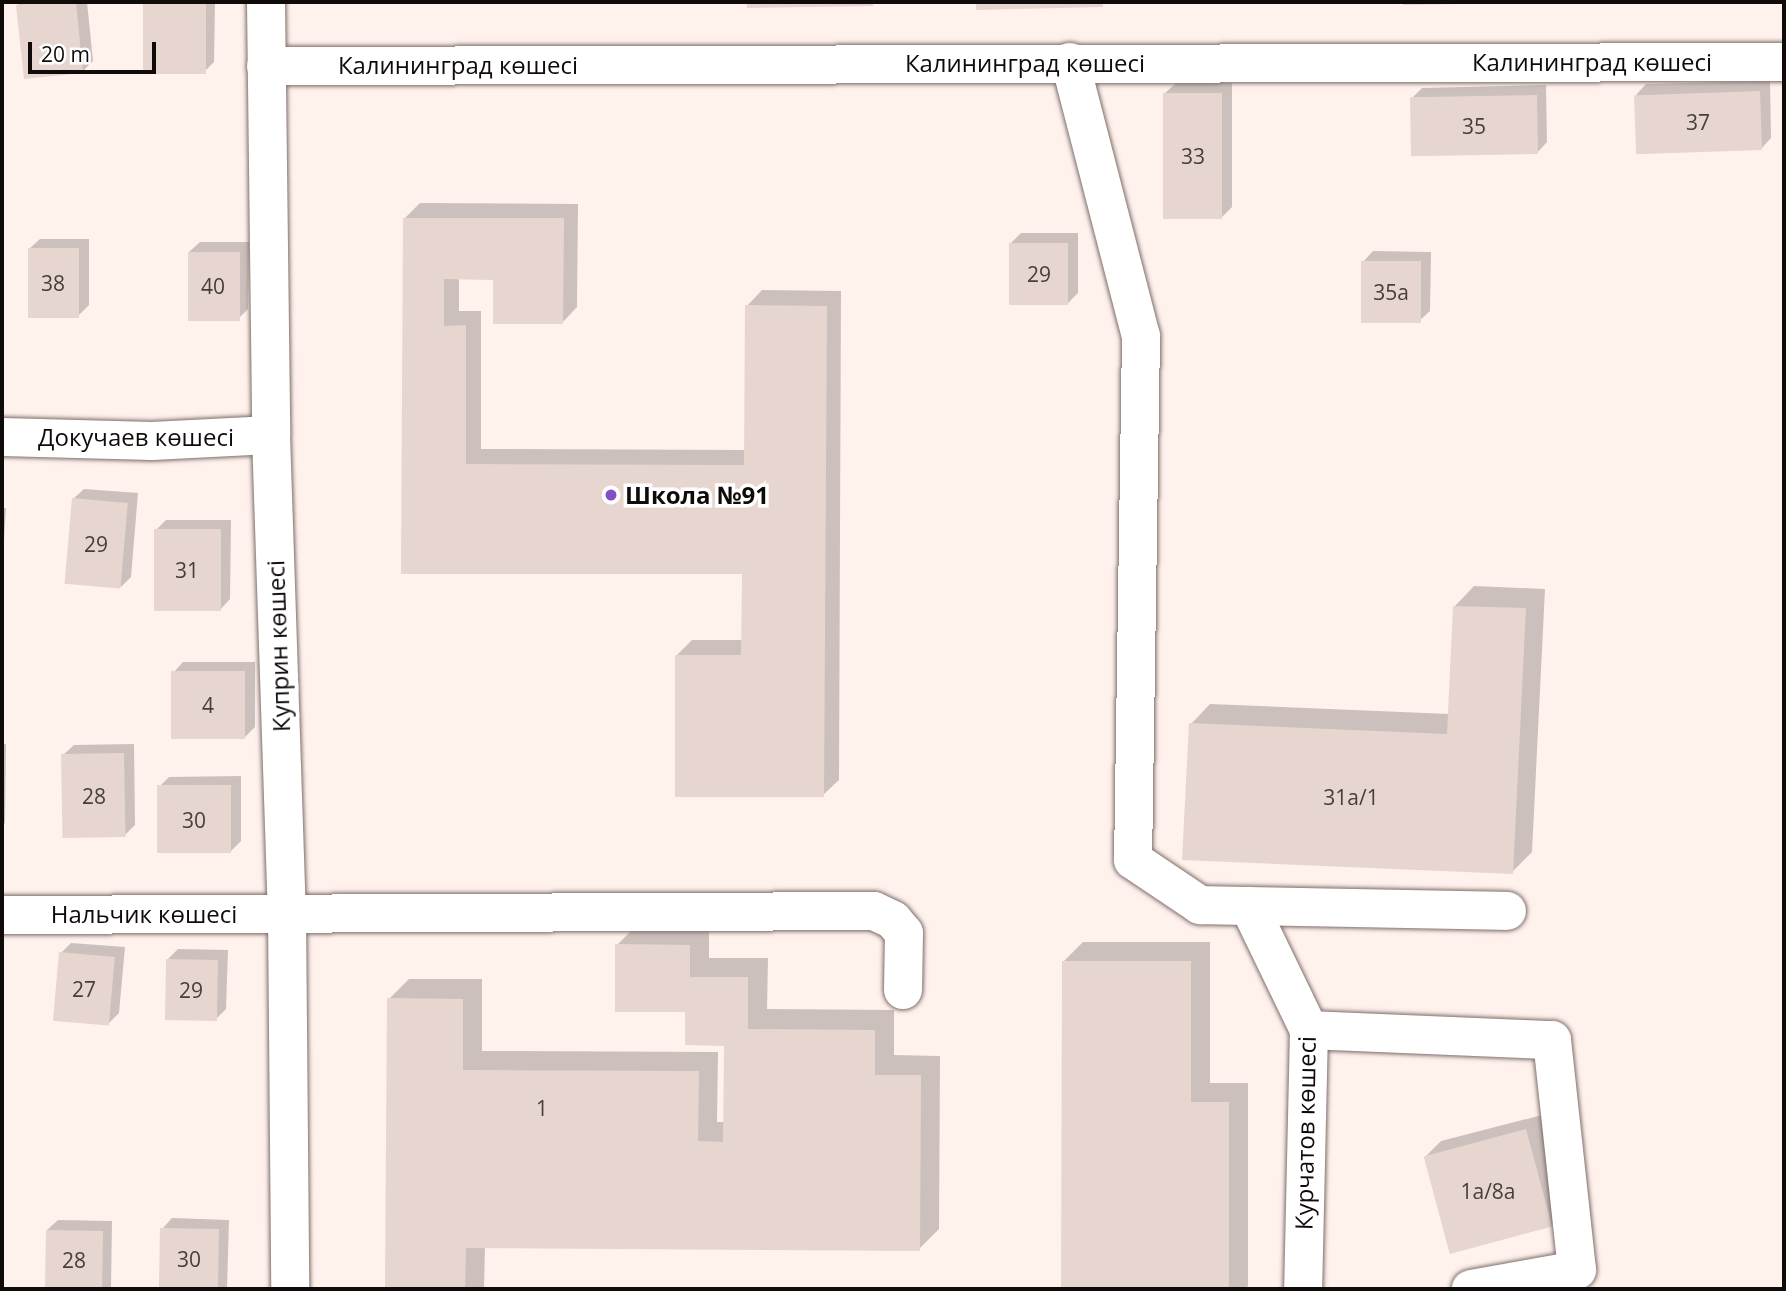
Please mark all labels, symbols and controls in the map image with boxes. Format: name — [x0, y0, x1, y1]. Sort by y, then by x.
scale bar — [32, 28, 159, 72]
text: 20 m — [41, 40, 90, 68]
street label: Калининград көшесі — [1472, 48, 1712, 76]
street label: Калининград көшесі — [905, 49, 1145, 77]
street label: Калининград көшесі — [338, 51, 578, 79]
house number: 37 — [1686, 109, 1710, 135]
house number: 35 — [1462, 113, 1486, 139]
house number: 33 — [1181, 143, 1205, 169]
house number: 29 — [1027, 261, 1051, 287]
house number: 38 — [41, 270, 65, 296]
house number: 40 — [201, 273, 225, 299]
house number: 35а — [1373, 279, 1409, 305]
street label: Докучаев көшесі — [38, 423, 234, 451]
place label: Школа №91 — [625, 481, 769, 509]
marker: Школа №91 — [603, 487, 619, 503]
house number: 29 — [84, 531, 108, 557]
house number: 31 — [175, 557, 199, 583]
street label: Куприн көшесі — [261, 559, 295, 733]
house number: 4 — [202, 692, 214, 718]
house number: 28 — [82, 783, 106, 809]
house number: 31а/1 — [1323, 784, 1379, 810]
house number: 30 — [182, 807, 206, 833]
street label: Нальчик көшесі — [51, 900, 237, 928]
house number: 27 — [72, 976, 96, 1002]
house number: 29 — [179, 977, 203, 1003]
street label: Курчатов көшесі — [1289, 1036, 1321, 1230]
house number: 1 — [536, 1095, 548, 1121]
house number: 1а/8а — [1460, 1178, 1516, 1204]
house number: 30 — [177, 1246, 201, 1272]
house number: 28 — [62, 1247, 86, 1273]

